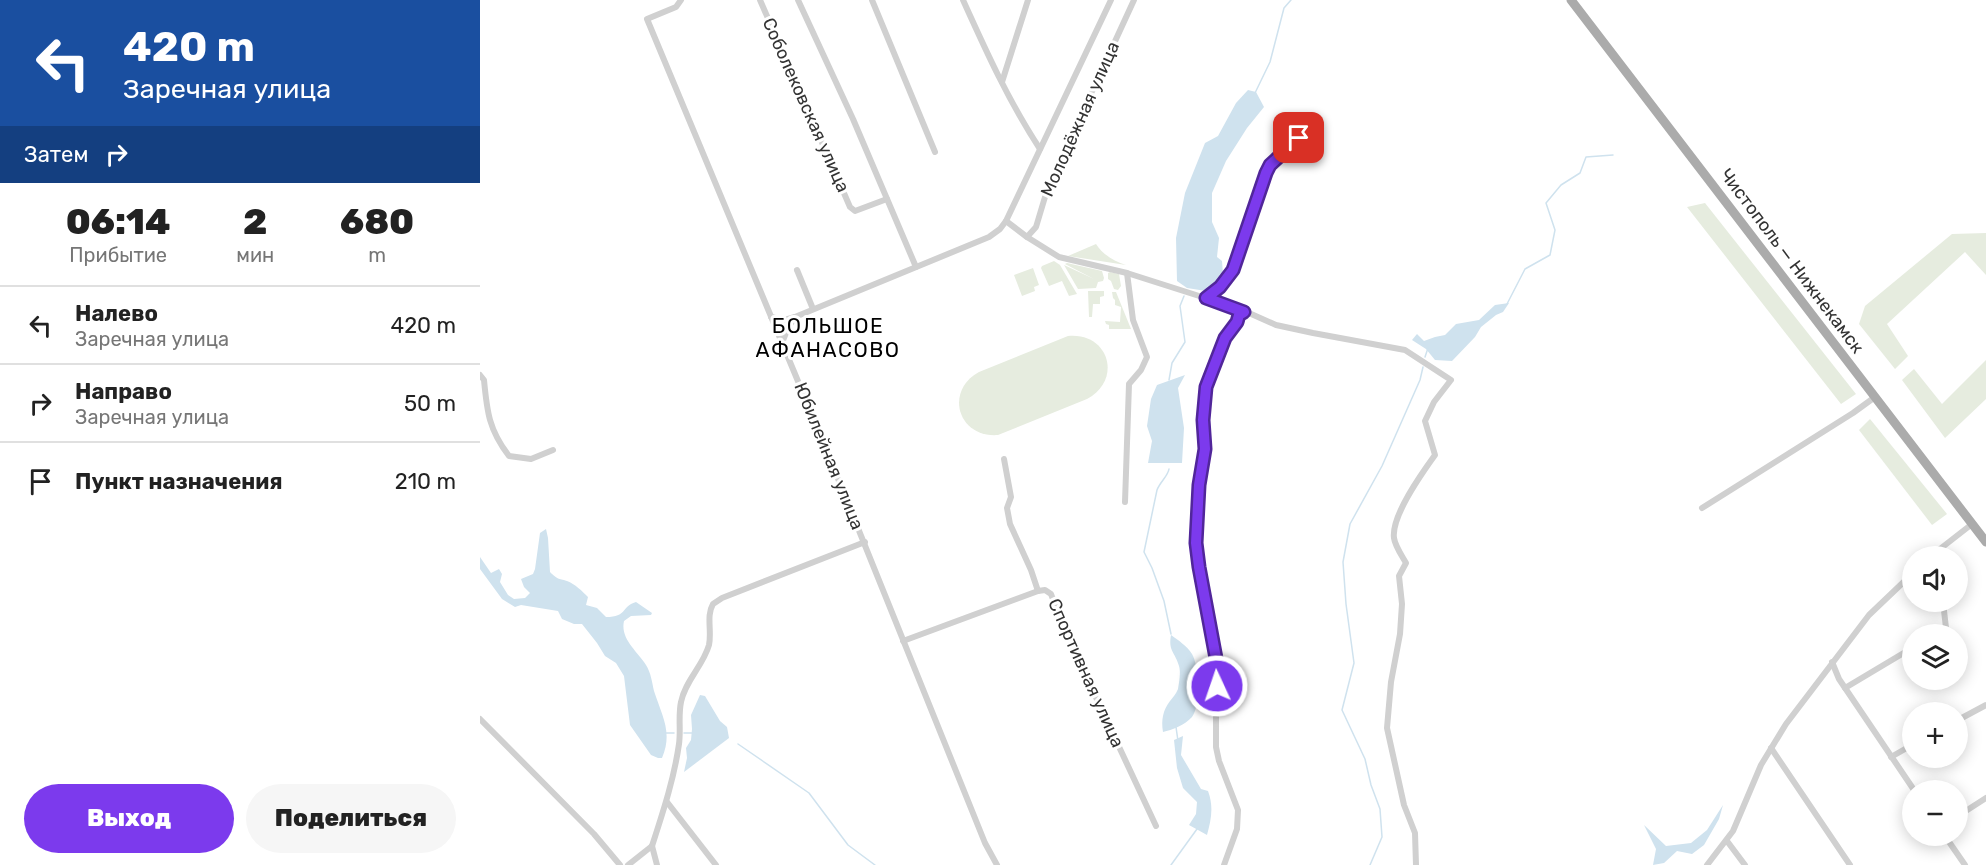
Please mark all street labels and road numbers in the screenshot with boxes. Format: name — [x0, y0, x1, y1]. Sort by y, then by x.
street label: Соболековская улица — [758, 14, 854, 196]
street label: Молодёжная улица — [1036, 38, 1124, 200]
street label: Чистополь — Нижнекамск — [1715, 164, 1869, 358]
street label: Юбилейная улица — [789, 379, 869, 533]
street label: Спортивная улица — [1043, 595, 1129, 751]

